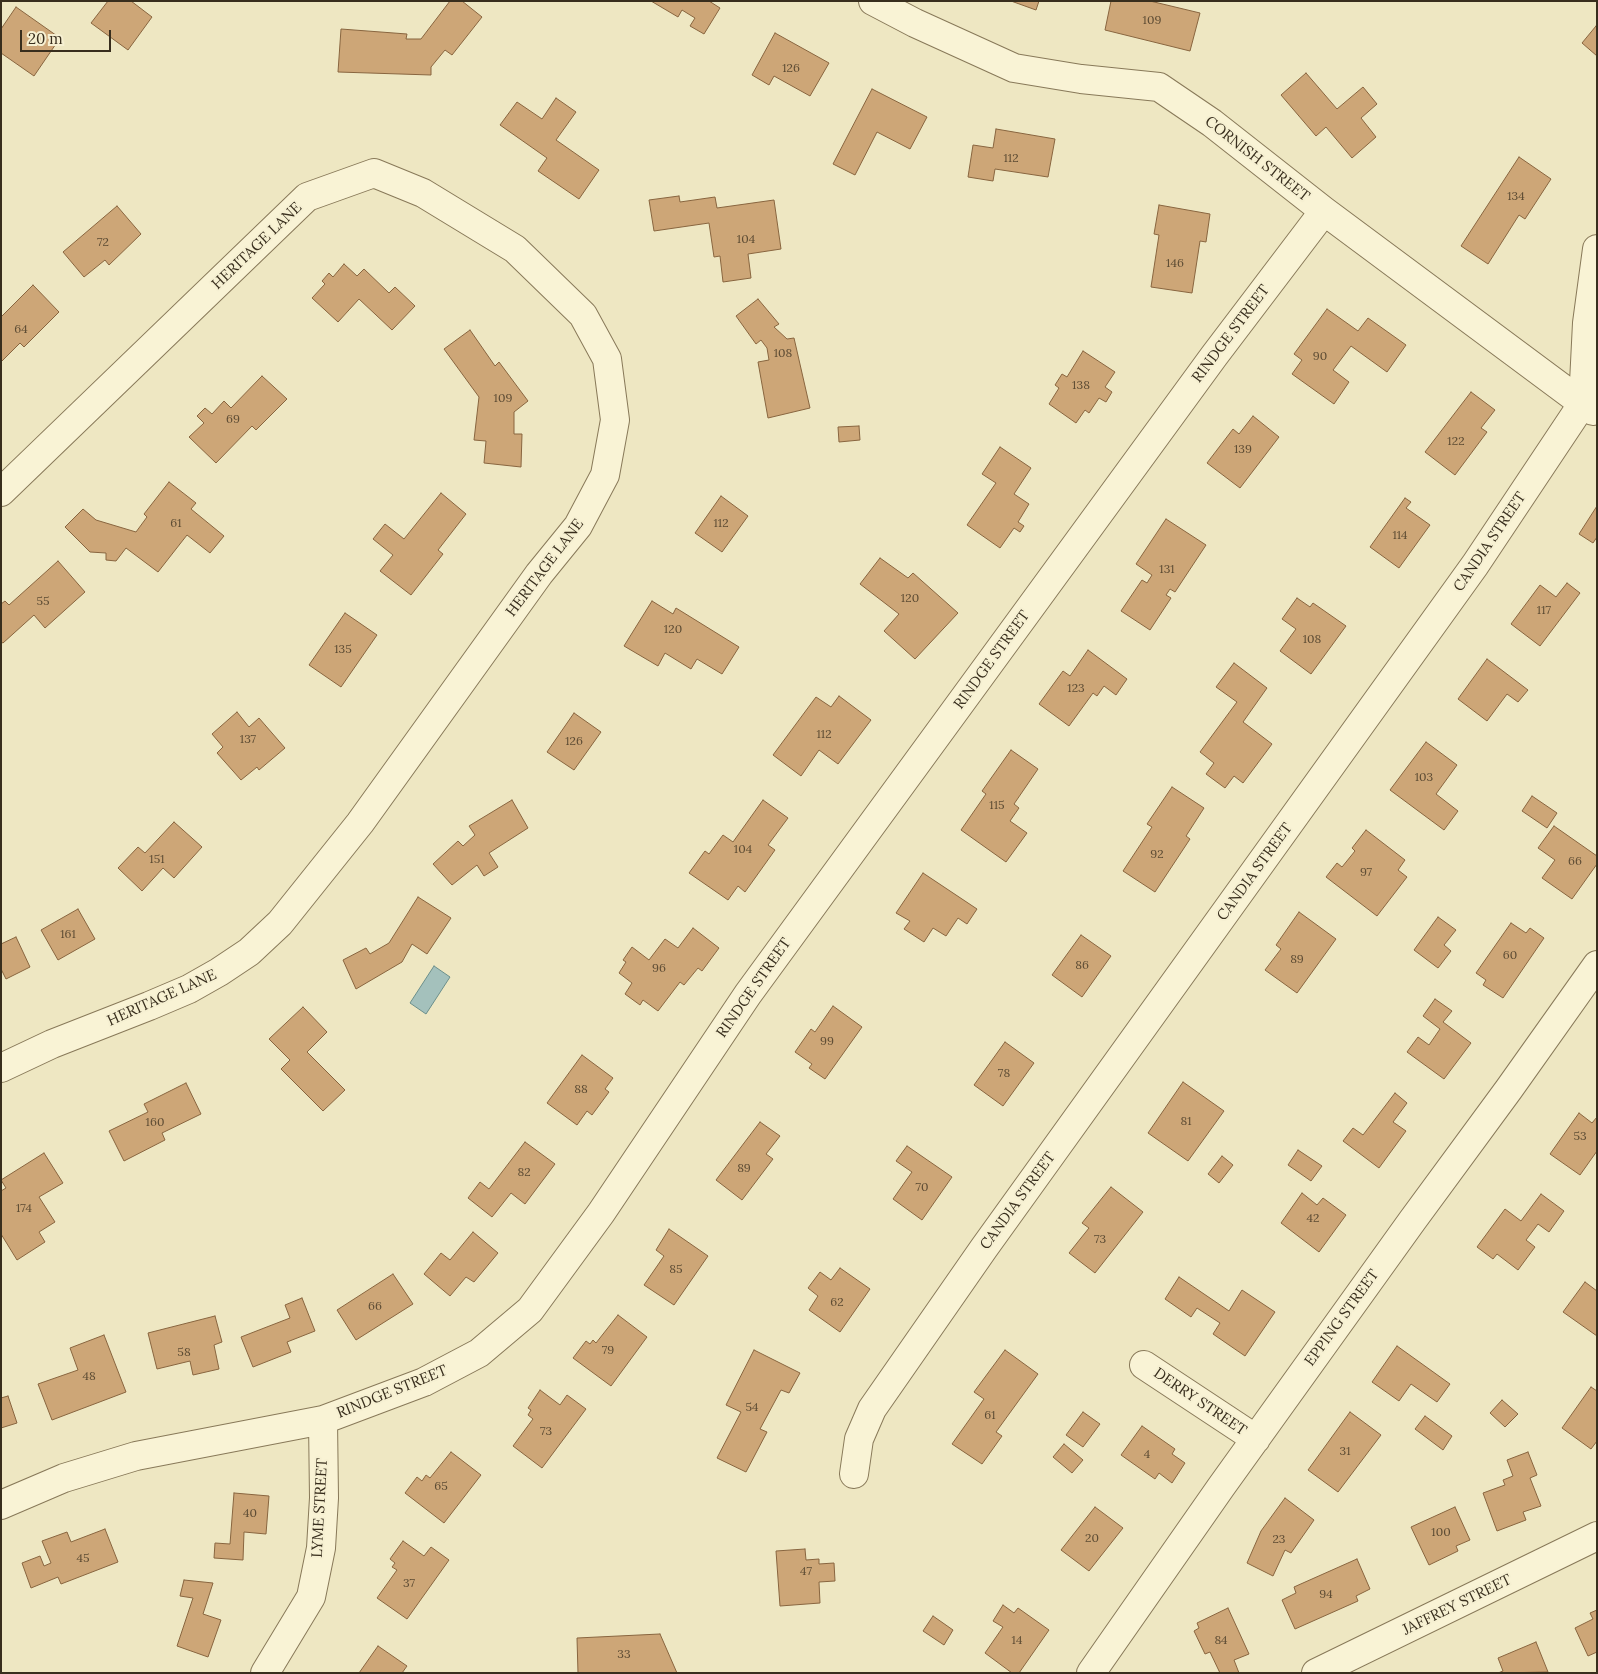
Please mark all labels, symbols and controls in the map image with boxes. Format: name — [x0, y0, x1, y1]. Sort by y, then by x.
house number: 109 — [1143, 14, 1161, 28]
scale bar — [22, 20, 114, 52]
text: 20 m — [28, 29, 63, 48]
house number: 126 — [782, 62, 800, 76]
street label: CORNISH STREET — [1201, 112, 1313, 206]
house number: 112 — [1003, 152, 1019, 166]
house number: 134 — [1507, 190, 1525, 204]
street label: HERITAGE LANE — [208, 199, 306, 293]
house number: 104 — [737, 233, 755, 247]
house number: 72 — [97, 236, 109, 250]
house number: 146 — [1166, 257, 1184, 271]
street label: RINDGE STREET — [1188, 282, 1274, 386]
house number: 64 — [14, 323, 28, 337]
house number: 108 — [774, 347, 792, 361]
house number: 90 — [1313, 350, 1327, 364]
house number: 138 — [1072, 379, 1090, 393]
house number: 109 — [494, 392, 512, 406]
house number: 69 — [226, 413, 240, 427]
house number: 122 — [1447, 435, 1465, 449]
house number: 139 — [1234, 443, 1252, 457]
street label: CANDIA STREET — [1450, 489, 1530, 595]
street label: HERITAGE LANE — [502, 516, 588, 620]
house number: 61 — [170, 517, 182, 531]
house number: 112 — [713, 517, 729, 531]
house number: 114 — [1392, 529, 1408, 543]
house number: 131 — [1159, 563, 1175, 577]
house number: 120 — [901, 592, 919, 606]
house number: 55 — [36, 595, 50, 609]
house number: 117 — [1537, 604, 1551, 618]
street label: RINDGE STREET — [950, 607, 1034, 713]
house number: 120 — [664, 623, 682, 637]
house number: 108 — [1303, 633, 1321, 647]
house number: 135 — [334, 643, 352, 657]
house number: 123 — [1067, 682, 1085, 696]
house number: 112 — [816, 728, 832, 742]
house number: 137 — [240, 733, 256, 747]
house number: 126 — [565, 735, 583, 749]
house number: 103 — [1415, 771, 1433, 785]
house number: 115 — [989, 799, 1005, 813]
street label: CANDIA STREET — [1214, 820, 1296, 924]
house number: 104 — [734, 843, 752, 857]
house number: 92 — [1150, 848, 1164, 862]
house number: 151 — [149, 853, 165, 867]
house number: 66 — [1568, 855, 1582, 869]
house number: 97 — [1360, 866, 1372, 880]
house number: 161 — [60, 928, 76, 942]
street label: RINDGE STREET — [713, 935, 795, 1041]
house number: 60 — [1503, 949, 1517, 963]
house number: 89 — [1290, 953, 1304, 967]
house number: 86 — [1075, 959, 1089, 973]
house number: 96 — [652, 962, 666, 976]
street label: HERITAGE LANE — [105, 966, 219, 1030]
house number: 99 — [820, 1035, 834, 1049]
house number: 78 — [998, 1067, 1010, 1081]
house number: 88 — [574, 1083, 588, 1097]
house number: 81 — [1180, 1115, 1192, 1129]
house number: 160 — [146, 1116, 164, 1130]
house number: 53 — [1573, 1130, 1587, 1144]
street label: CANDIA STREET — [977, 1149, 1059, 1253]
house number: 89 — [737, 1162, 751, 1176]
house number: 82 — [517, 1166, 531, 1180]
house number: 70 — [916, 1181, 928, 1195]
house number: 174 — [16, 1202, 32, 1216]
house number: 42 — [1307, 1212, 1319, 1226]
house number: 73 — [1094, 1233, 1106, 1247]
house number: 85 — [669, 1263, 683, 1277]
street label: EPPING STREET — [1301, 1266, 1383, 1370]
house number: 62 — [830, 1296, 844, 1310]
house number: 66 — [368, 1300, 382, 1314]
house number: 79 — [602, 1344, 614, 1358]
house number: 58 — [177, 1346, 191, 1360]
street label: RINDGE STREET — [334, 1362, 450, 1422]
street label: DERRY STREET — [1150, 1364, 1250, 1440]
house number: 48 — [82, 1370, 96, 1384]
house number: 54 — [745, 1401, 759, 1415]
house number: 61 — [984, 1409, 996, 1423]
house number: 73 — [540, 1425, 552, 1439]
house number: 31 — [1339, 1445, 1351, 1459]
house number: 4 — [1144, 1448, 1150, 1462]
street label: LYME STREET — [308, 1458, 332, 1558]
house number: 65 — [434, 1480, 448, 1494]
house number: 40 — [243, 1507, 257, 1521]
house number: 100 — [1431, 1526, 1451, 1540]
house number: 20 — [1085, 1532, 1099, 1546]
house number: 23 — [1273, 1533, 1285, 1547]
house number: 45 — [76, 1552, 90, 1566]
house number: 47 — [800, 1565, 812, 1579]
street label: JAFFREY STREET — [1400, 1571, 1514, 1639]
house number: 37 — [403, 1577, 415, 1591]
house number: 94 — [1319, 1588, 1333, 1602]
house number: 14 — [1012, 1634, 1022, 1648]
house number: 84 — [1214, 1634, 1228, 1648]
house number: 33 — [617, 1648, 631, 1662]

